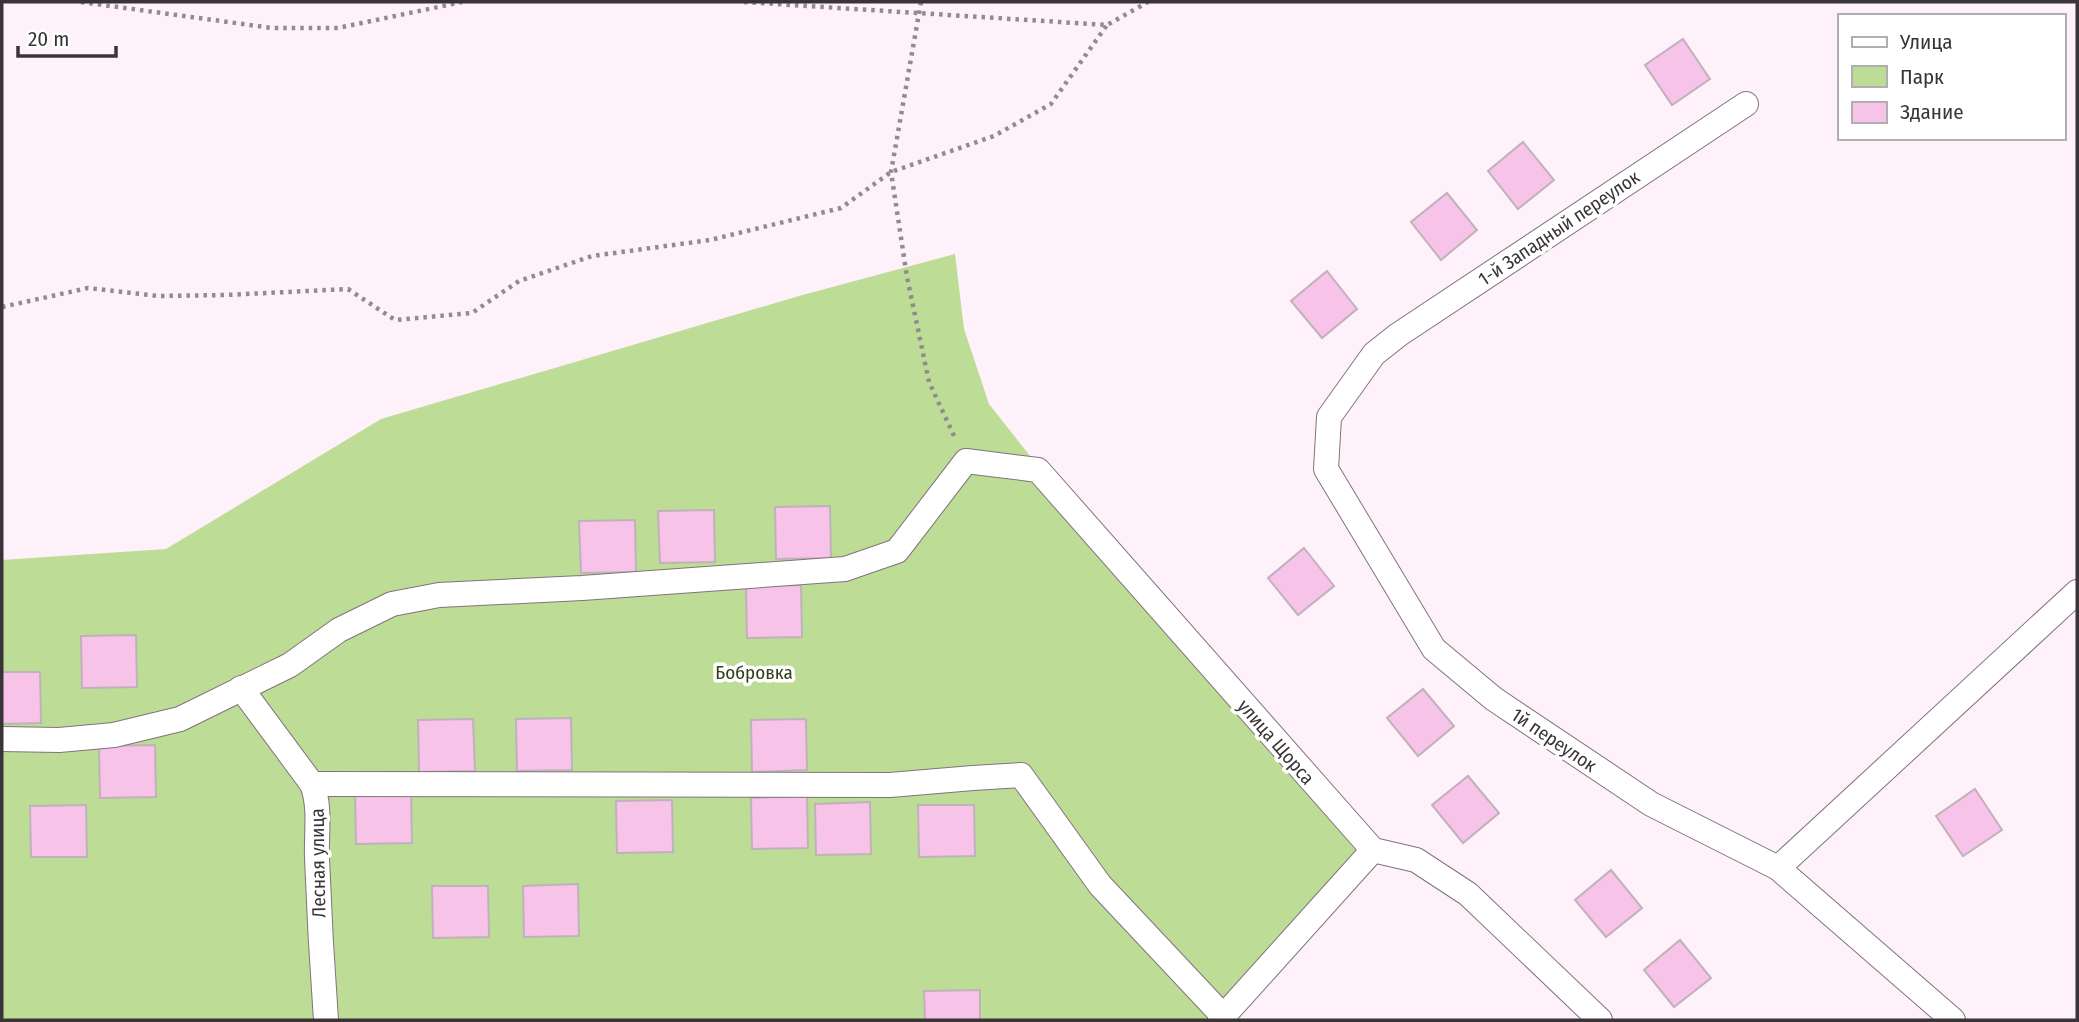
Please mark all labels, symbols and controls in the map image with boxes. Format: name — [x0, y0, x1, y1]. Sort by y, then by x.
scale bar — [18, 14, 116, 58]
legend — [1838, 14, 2065, 140]
text: 20 m — [28, 26, 69, 52]
text: Улица — [1899, 29, 1953, 55]
text: Парк — [1900, 64, 1944, 90]
text: Здание — [1900, 99, 1964, 125]
street label: 1-й Западный переулок — [1474, 165, 1644, 291]
park label: Бобровка — [715, 661, 793, 684]
street label: улица Щорса — [1233, 695, 1319, 789]
street label: 1й переулок — [1507, 703, 1601, 777]
street label: Лесная улица — [306, 808, 330, 918]

